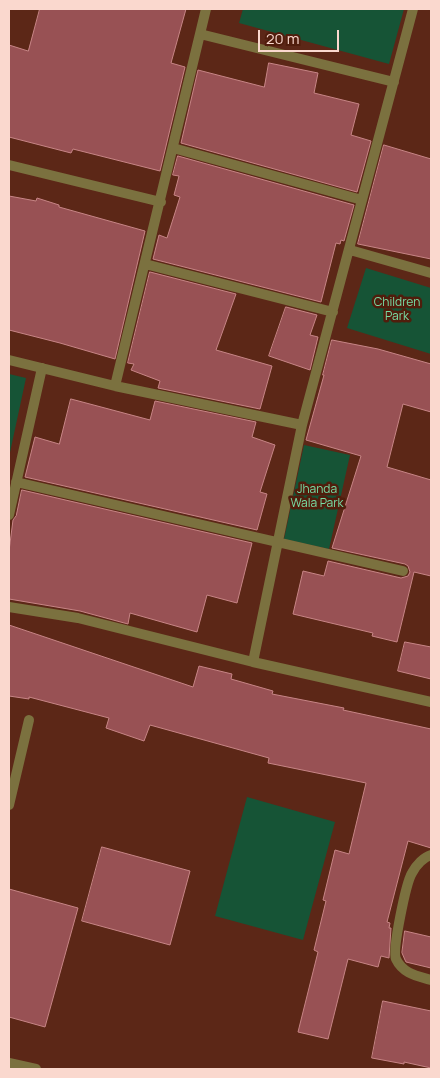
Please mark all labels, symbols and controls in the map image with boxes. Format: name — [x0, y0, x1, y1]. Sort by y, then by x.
scale bar — [260, 20, 341, 52]
text: 20 m — [266, 28, 299, 49]
park label: Children Park — [374, 296, 420, 324]
park label: Jhanda Wala Park — [290, 483, 344, 511]

